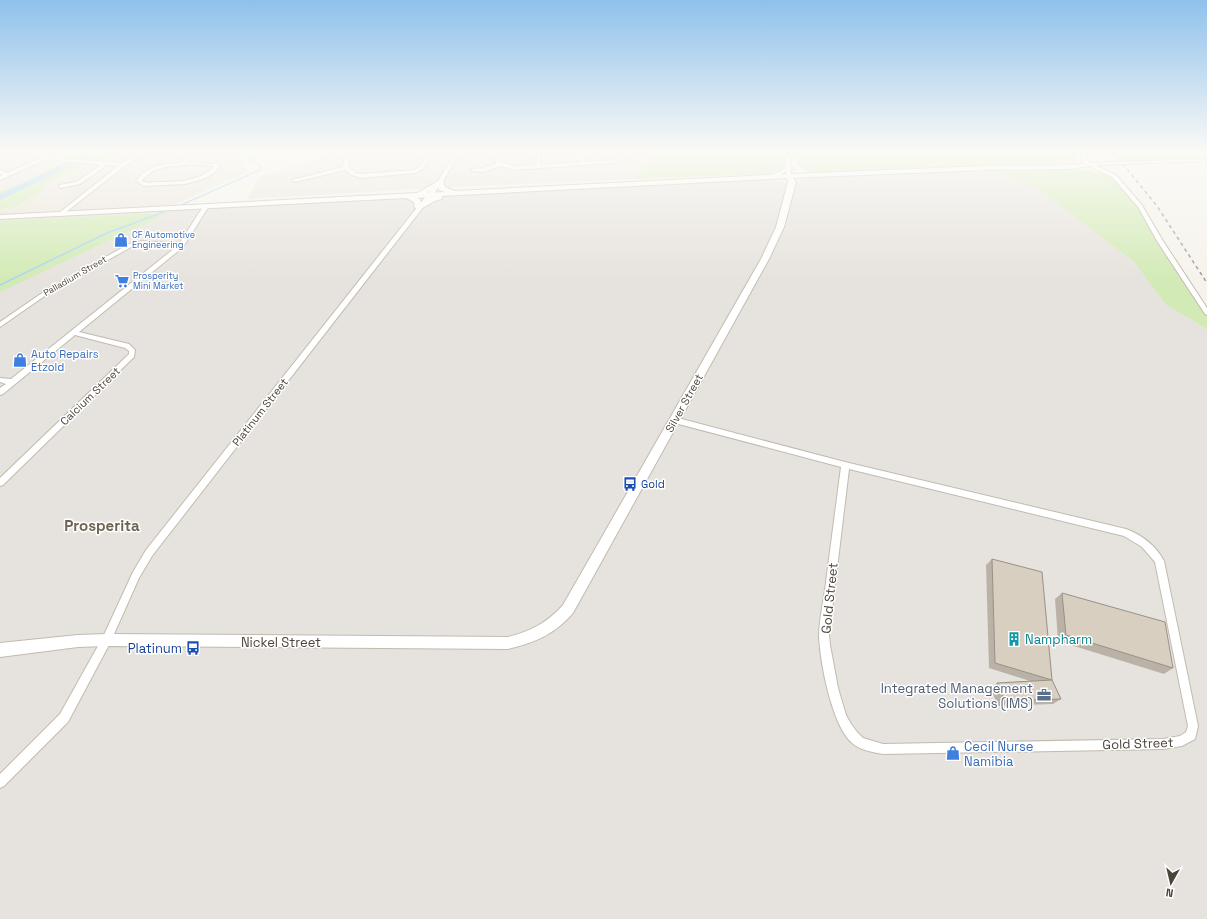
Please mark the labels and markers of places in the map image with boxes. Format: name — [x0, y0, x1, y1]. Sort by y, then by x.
place label: CF Automotive Engineering — [132, 229, 195, 251]
shop icon: CF Automotive Engineering — [113, 232, 129, 248]
place label: Prosperity Mini Market — [133, 270, 183, 292]
supermarket icon: Prosperity Mini Market — [114, 273, 130, 289]
place label: Auto Repairs Etzold — [31, 347, 99, 374]
shop icon: Auto Repairs Etzold — [12, 352, 28, 368]
bus stop icon: Gold — [622, 476, 638, 492]
place label: Gold — [641, 477, 665, 491]
building icon: Nampharm — [1006, 631, 1022, 647]
place label: Nampharm — [1025, 631, 1092, 648]
place label: Platinum — [128, 640, 182, 657]
bus stop icon: Platinum — [185, 640, 201, 656]
place label: Integrated Management Solutions (IMS) — [881, 680, 1033, 712]
office icon: Integrated Management Solutions (IMS) — [1036, 687, 1052, 703]
place label: Cecil Nurse Namibia — [964, 738, 1033, 770]
shop icon: Cecil Nurse Namibia — [945, 745, 961, 761]

